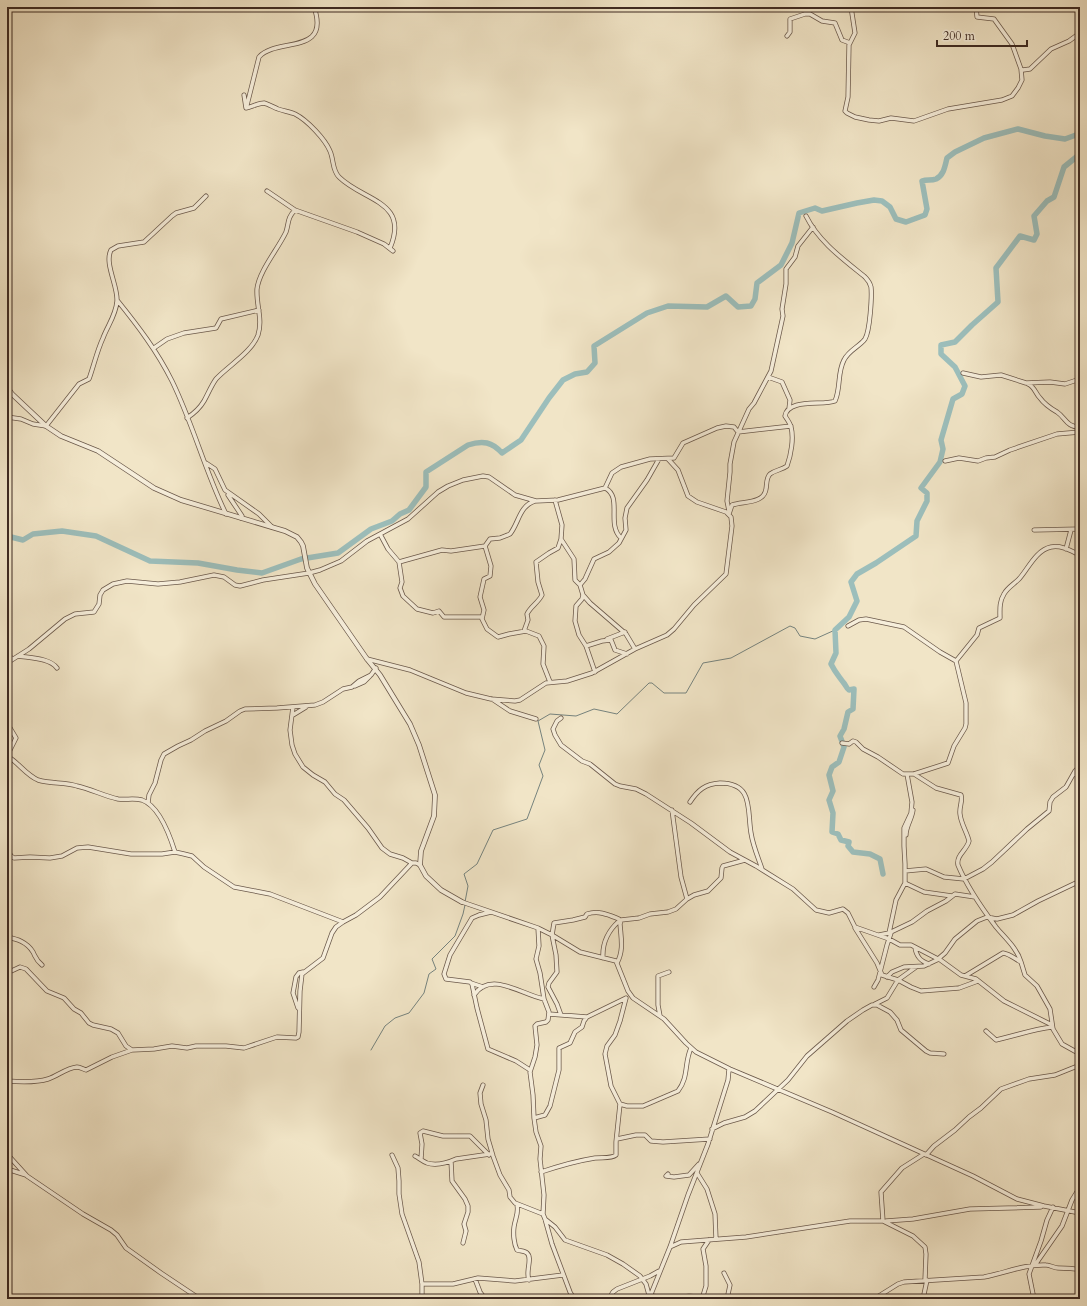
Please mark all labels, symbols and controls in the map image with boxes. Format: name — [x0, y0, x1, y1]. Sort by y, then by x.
scale bar — [937, 22, 1027, 48]
text: 200 m — [943, 28, 976, 44]

